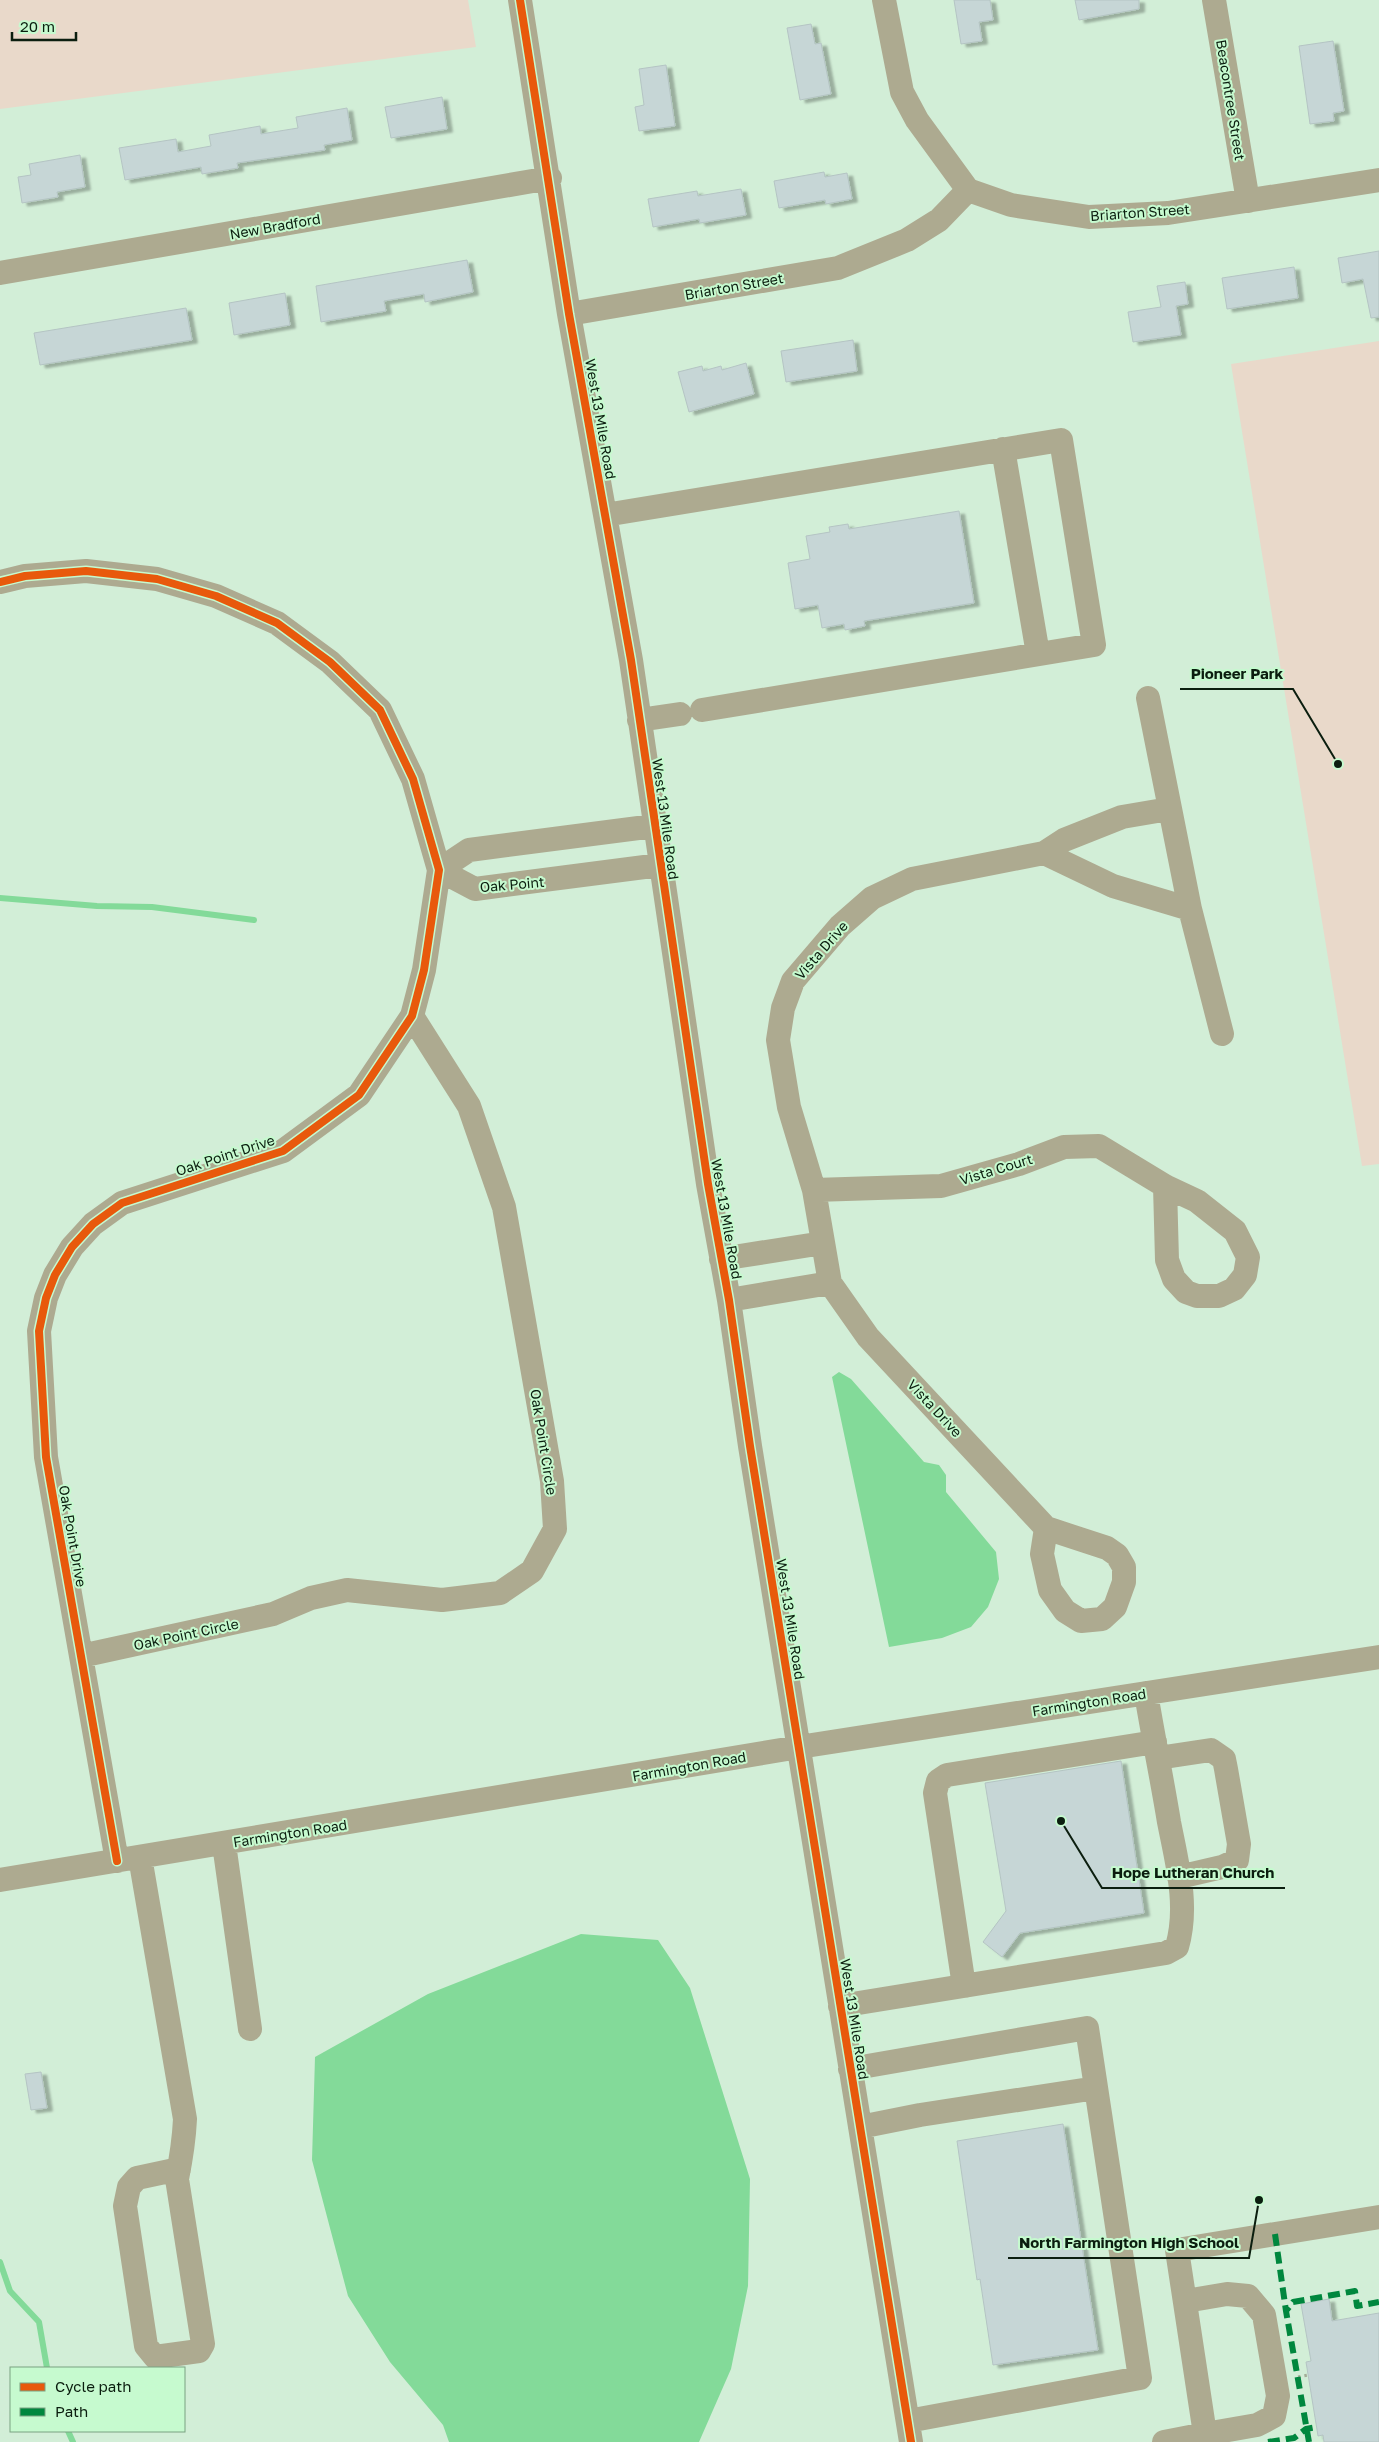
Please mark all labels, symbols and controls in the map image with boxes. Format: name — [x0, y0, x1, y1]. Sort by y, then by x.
scale bar — [12, 10, 76, 42]
text: 20 m — [20, 17, 55, 35]
street label: Beacontree Street — [1213, 38, 1249, 162]
street label: Briarton Street — [1090, 200, 1190, 224]
street label: New Bradford — [228, 210, 322, 242]
street label: Briarton Street — [683, 269, 785, 303]
street label: West 13 Mile Road — [582, 357, 620, 481]
callout: Pioneer Park — [1180, 659, 1293, 689]
text: Pioneer Park — [1191, 664, 1284, 682]
street label: West 13 Mile Road — [649, 757, 683, 881]
street label: Oak Point — [479, 873, 545, 895]
street label: Vista Drive — [791, 917, 851, 983]
street label: Oak Point Drive — [173, 1131, 277, 1179]
street label: Vista Court — [958, 1150, 1034, 1188]
street label: West 13 Mile Road — [708, 1157, 746, 1281]
street label: Vista Drive — [904, 1376, 966, 1440]
street label: Oak Point Circle — [527, 1388, 561, 1496]
street label: Oak Point Drive — [56, 1484, 90, 1588]
street label: West 13 Mile Road — [773, 1557, 809, 1681]
street label: Oak Point Circle — [132, 1615, 240, 1653]
street label: Farmington Road — [1031, 1685, 1147, 1719]
street label: Farmington Road — [631, 1748, 747, 1784]
street label: Farmington Road — [232, 1816, 348, 1850]
callout: Hope Lutheran Church — [1102, 1858, 1285, 1888]
text: Hope Lutheran Church — [1112, 1863, 1274, 1881]
street label: West 13 Mile Road — [837, 1957, 873, 2081]
callout: North Farmington High School — [1008, 2228, 1249, 2258]
text: North Farmington High School — [1019, 2233, 1239, 2251]
legend — [10, 2367, 185, 2432]
text: Cycle path — [55, 2377, 131, 2395]
text: Path — [55, 2402, 88, 2420]

